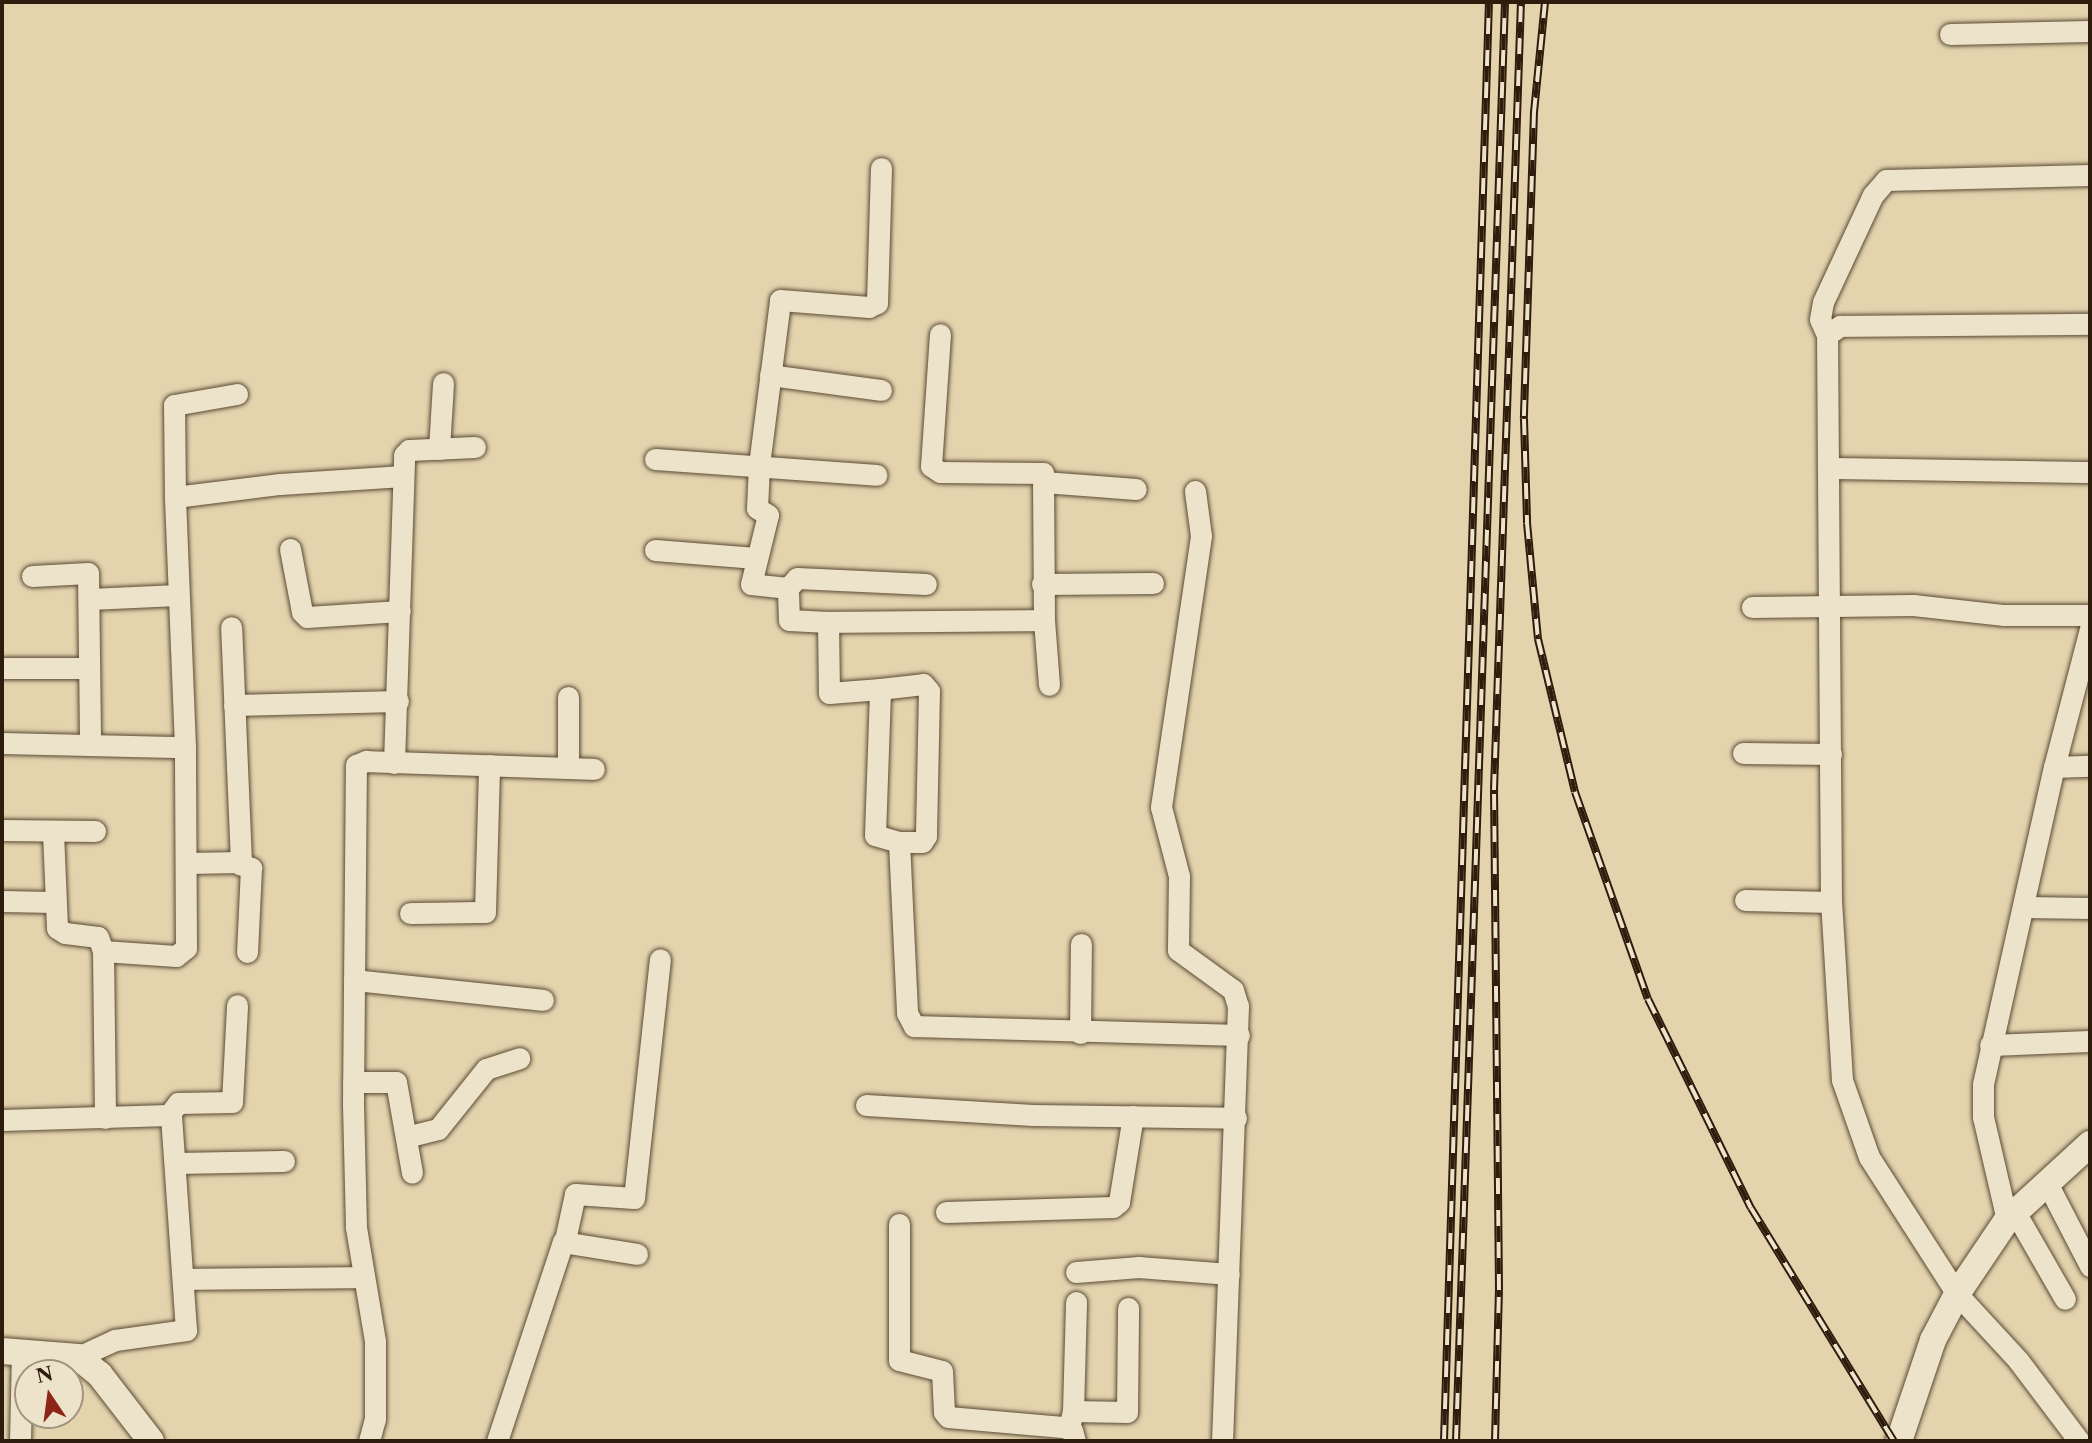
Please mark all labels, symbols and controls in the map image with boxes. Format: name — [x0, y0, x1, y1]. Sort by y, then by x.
north arrow — [14, 1359, 84, 1429]
text: N — [34, 1362, 55, 1388]

